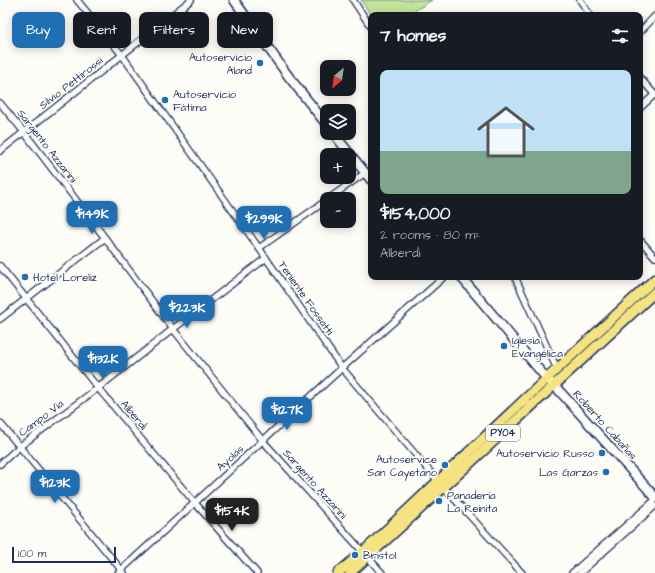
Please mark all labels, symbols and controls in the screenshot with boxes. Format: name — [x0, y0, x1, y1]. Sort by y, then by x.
chip: Buy — [12, 12, 65, 48]
chip: Rent — [73, 12, 131, 48]
chip: Filters — [139, 12, 209, 48]
chip: New — [217, 12, 273, 48]
text: 7 homes — [380, 24, 446, 48]
icon: filters — [609, 25, 631, 47]
place label: Autoservicio Aland — [189, 50, 253, 78]
street label: Silvio Pettirossi — [36, 53, 106, 113]
marker: Autoservicio Aland — [255, 58, 265, 68]
north arrow — [320, 60, 356, 96]
map controls — [320, 60, 356, 228]
place label: Autoservicio Fátima — [173, 87, 237, 115]
marker: Autoservicio Fátima — [160, 95, 170, 105]
icon: home — [470, 96, 542, 168]
button: layers — [320, 104, 356, 140]
street label: Sargento Azzarini — [13, 106, 81, 187]
button: + — [320, 148, 356, 184]
button: − — [320, 192, 356, 228]
pin: $149K — [64, 201, 120, 235]
text: $154,000 — [380, 202, 450, 226]
text: $149K — [75, 205, 109, 223]
pin: $299K — [236, 206, 292, 240]
text: $299K — [245, 210, 283, 228]
text: 2 rooms · 80 m² — [380, 226, 480, 244]
text: Alberdi — [380, 244, 421, 262]
street label: Teniente Fossatti — [275, 258, 337, 338]
place label: Hotel Loreliz — [33, 270, 98, 285]
marker: Hotel Loreliz — [20, 272, 30, 282]
pin: $223K — [159, 295, 215, 329]
text: $223K — [169, 299, 205, 317]
place label: Iglesia Evangélica — [512, 333, 563, 362]
marker: Iglesia Evangélica — [499, 341, 509, 351]
pin: $132K — [75, 346, 131, 380]
text: $132K — [88, 350, 118, 368]
street label: Roberto Cabañas — [570, 387, 641, 463]
street label: Campo Vìa — [15, 396, 67, 440]
street label: Alberdi — [117, 397, 151, 433]
pin: $127K — [259, 397, 315, 431]
text: $127K — [271, 401, 303, 419]
road number: PY04 — [486, 425, 520, 441]
street label: Ayolas — [213, 441, 248, 475]
street label: Sargento Azzarini — [279, 446, 351, 523]
place label: Autoservicio Russo — [496, 446, 595, 461]
marker: Autoservicio Russo — [597, 448, 607, 458]
place label: Autoservice San Cayetano — [367, 452, 438, 481]
marker: Autoservice San Cayetano — [440, 460, 450, 470]
place label: Las Garzas — [539, 465, 598, 480]
marker: Las Garzas — [601, 467, 611, 477]
pin: $123K — [27, 470, 83, 504]
text: $123K — [40, 474, 70, 492]
place label: Panadería La Reinita — [447, 488, 498, 516]
marker: Panadería La Reinita — [434, 496, 444, 506]
pin: $154K — [204, 498, 260, 532]
text: $154K — [215, 502, 249, 520]
scale bar — [12, 545, 116, 564]
text: 100 m — [18, 546, 46, 561]
place label: Bristol — [363, 548, 397, 563]
marker: Bristol — [350, 550, 360, 560]

